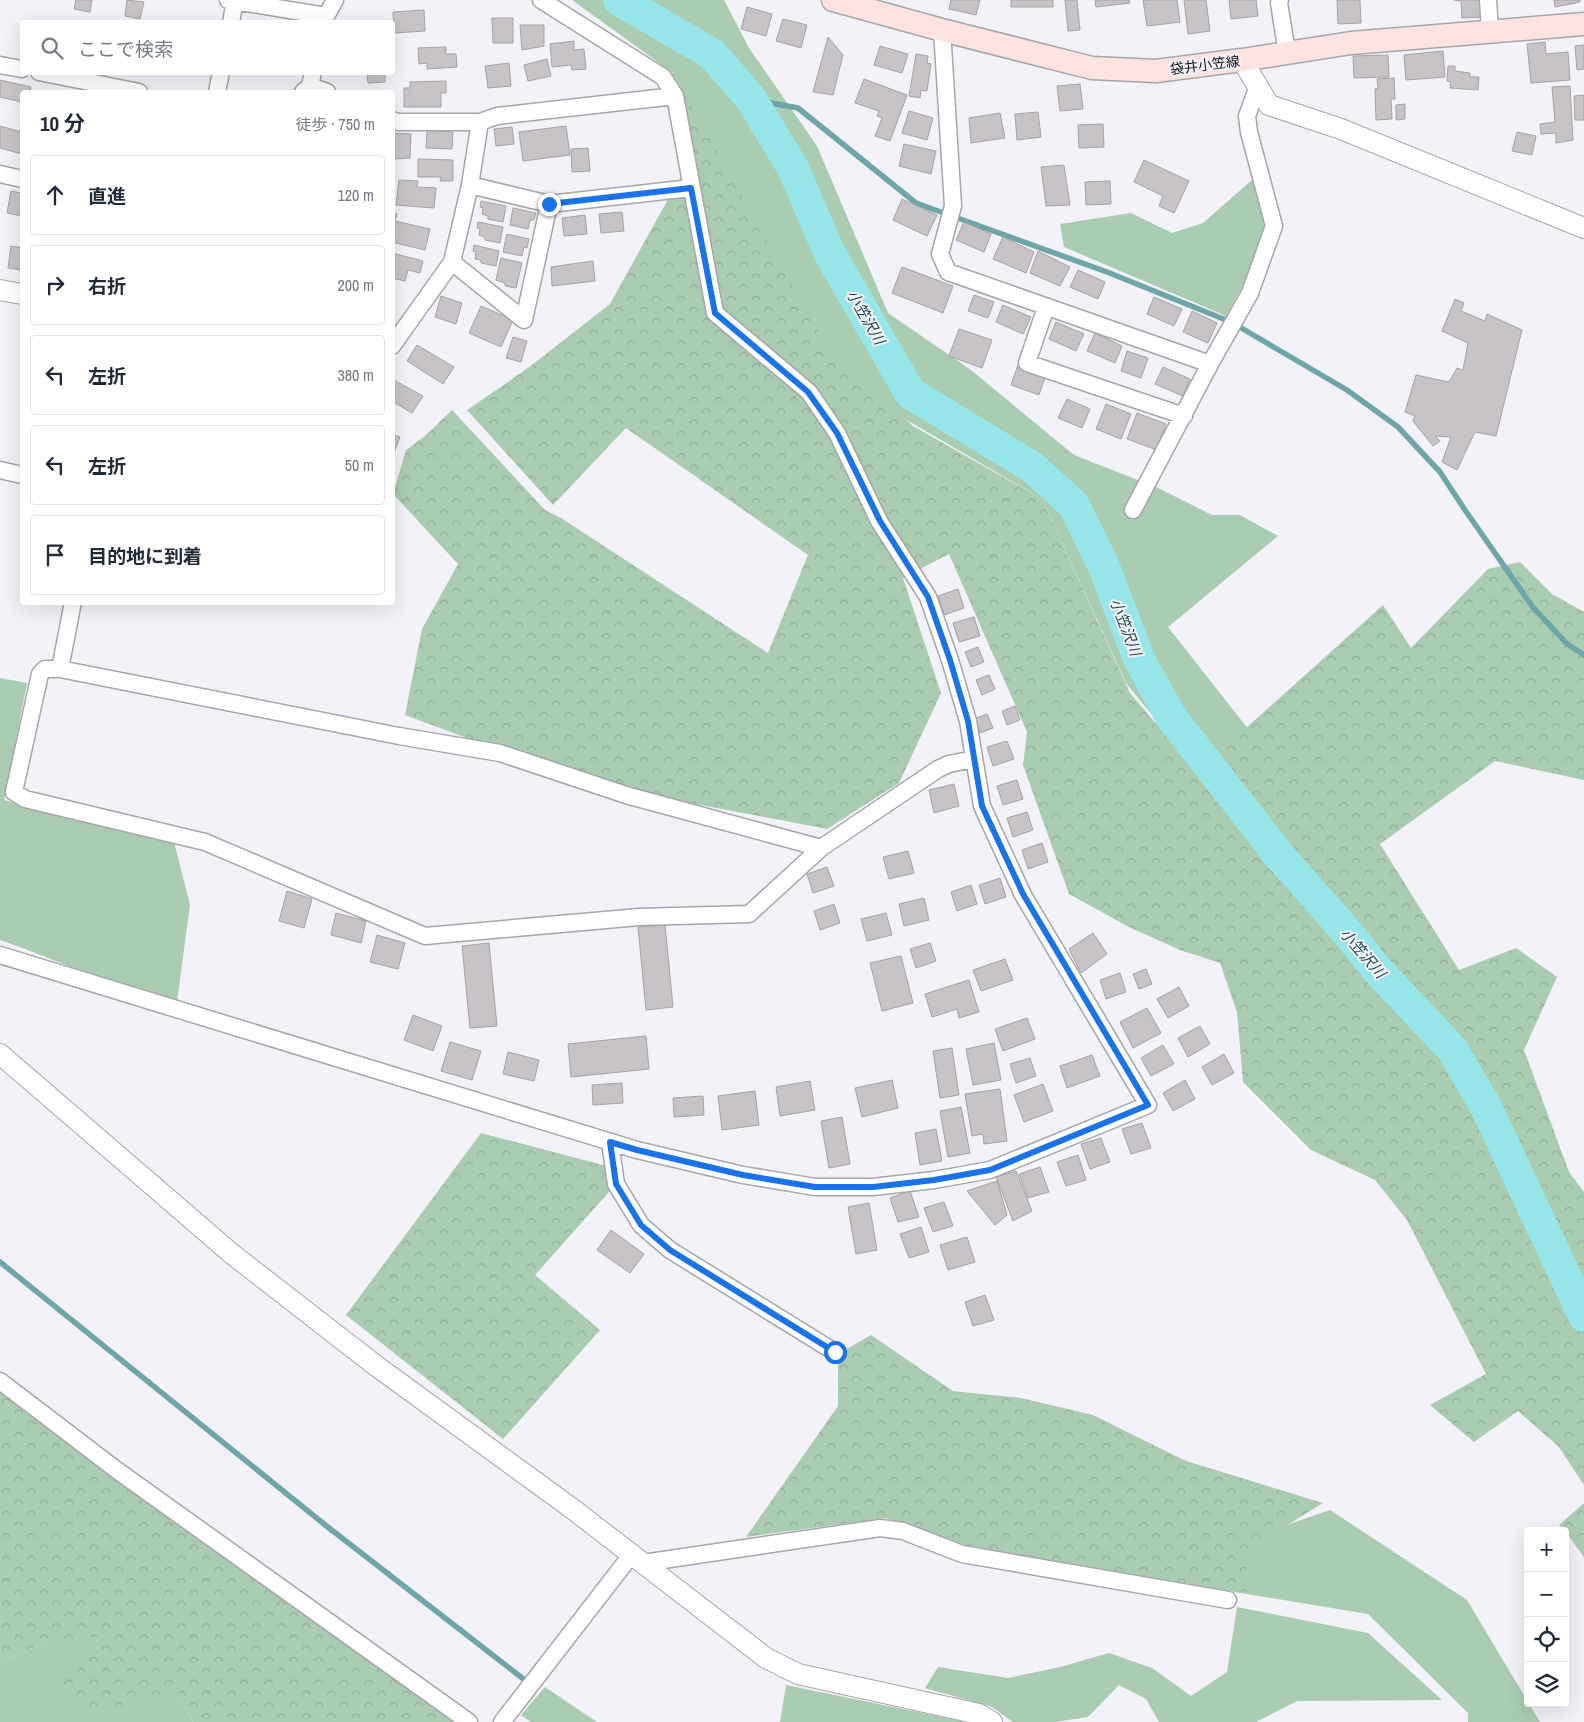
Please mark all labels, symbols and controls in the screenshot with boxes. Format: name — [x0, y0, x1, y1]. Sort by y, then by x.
search box — [20, 20, 395, 75]
icon: search — [38, 34, 66, 62]
text: ここで検索 — [78, 36, 173, 62]
street label: 袋井小笠線 — [1169, 52, 1241, 78]
text: 10 分 — [40, 109, 85, 138]
text: 徒歩 · 750 m — [296, 113, 375, 135]
icon: ahead — [41, 181, 69, 209]
text: 直進 — [88, 183, 126, 209]
text: 120 m — [338, 184, 374, 206]
route end — [538, 193, 561, 216]
icon: right — [41, 271, 69, 299]
text: 右折 — [88, 273, 126, 299]
text: 200 m — [338, 274, 374, 296]
water label: 小笠沢川 — [842, 286, 891, 350]
icon: left — [41, 361, 69, 389]
text: 左折 — [88, 363, 126, 389]
text: 380 m — [338, 364, 374, 386]
icon: left — [41, 451, 69, 479]
text: 左折 — [88, 453, 126, 479]
text: 50 m — [345, 454, 374, 476]
icon: arrive — [41, 541, 69, 569]
text: 目的地に到着 — [88, 543, 202, 569]
water label: 小笠沢川 — [1105, 595, 1147, 661]
water label: 小笠沢川 — [1335, 923, 1392, 984]
route start — [824, 1341, 847, 1364]
map controls — [1524, 1527, 1569, 1707]
button: + — [1524, 1527, 1569, 1572]
button: − — [1524, 1572, 1569, 1617]
button: locate — [1524, 1617, 1569, 1662]
button: layers — [1524, 1662, 1569, 1707]

